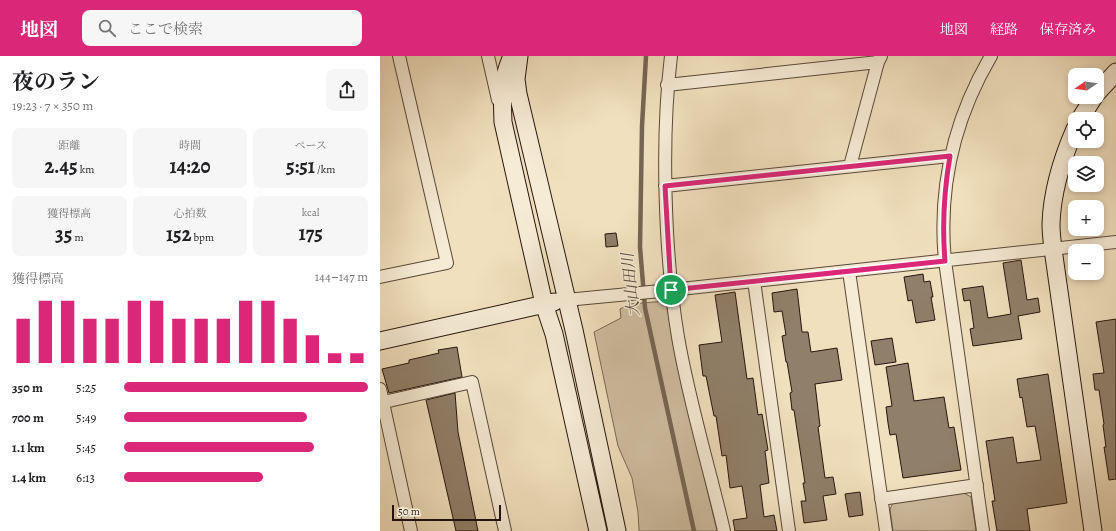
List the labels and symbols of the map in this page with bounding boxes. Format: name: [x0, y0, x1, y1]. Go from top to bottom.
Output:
north arrow: [1068, 68, 1104, 104]
water label: 大山田川: [617, 250, 645, 318]
pin: [654, 273, 688, 307]
scale bar: [392, 503, 501, 522]

